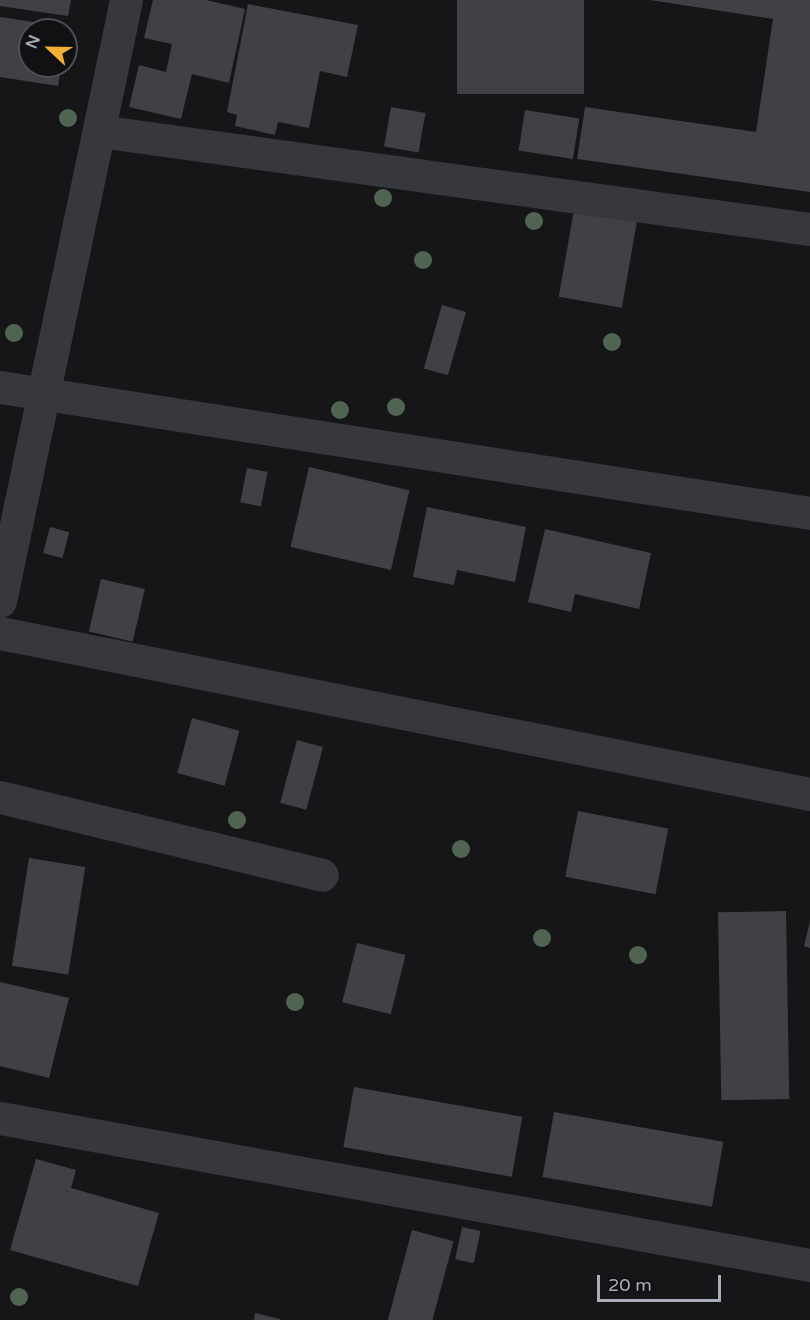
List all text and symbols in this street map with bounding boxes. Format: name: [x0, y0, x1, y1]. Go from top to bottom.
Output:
north arrow: [18, 18, 78, 78]
text: N: [21, 32, 45, 52]
scale bar: [600, 1263, 724, 1301]
text: 20 m: [608, 1274, 652, 1296]

